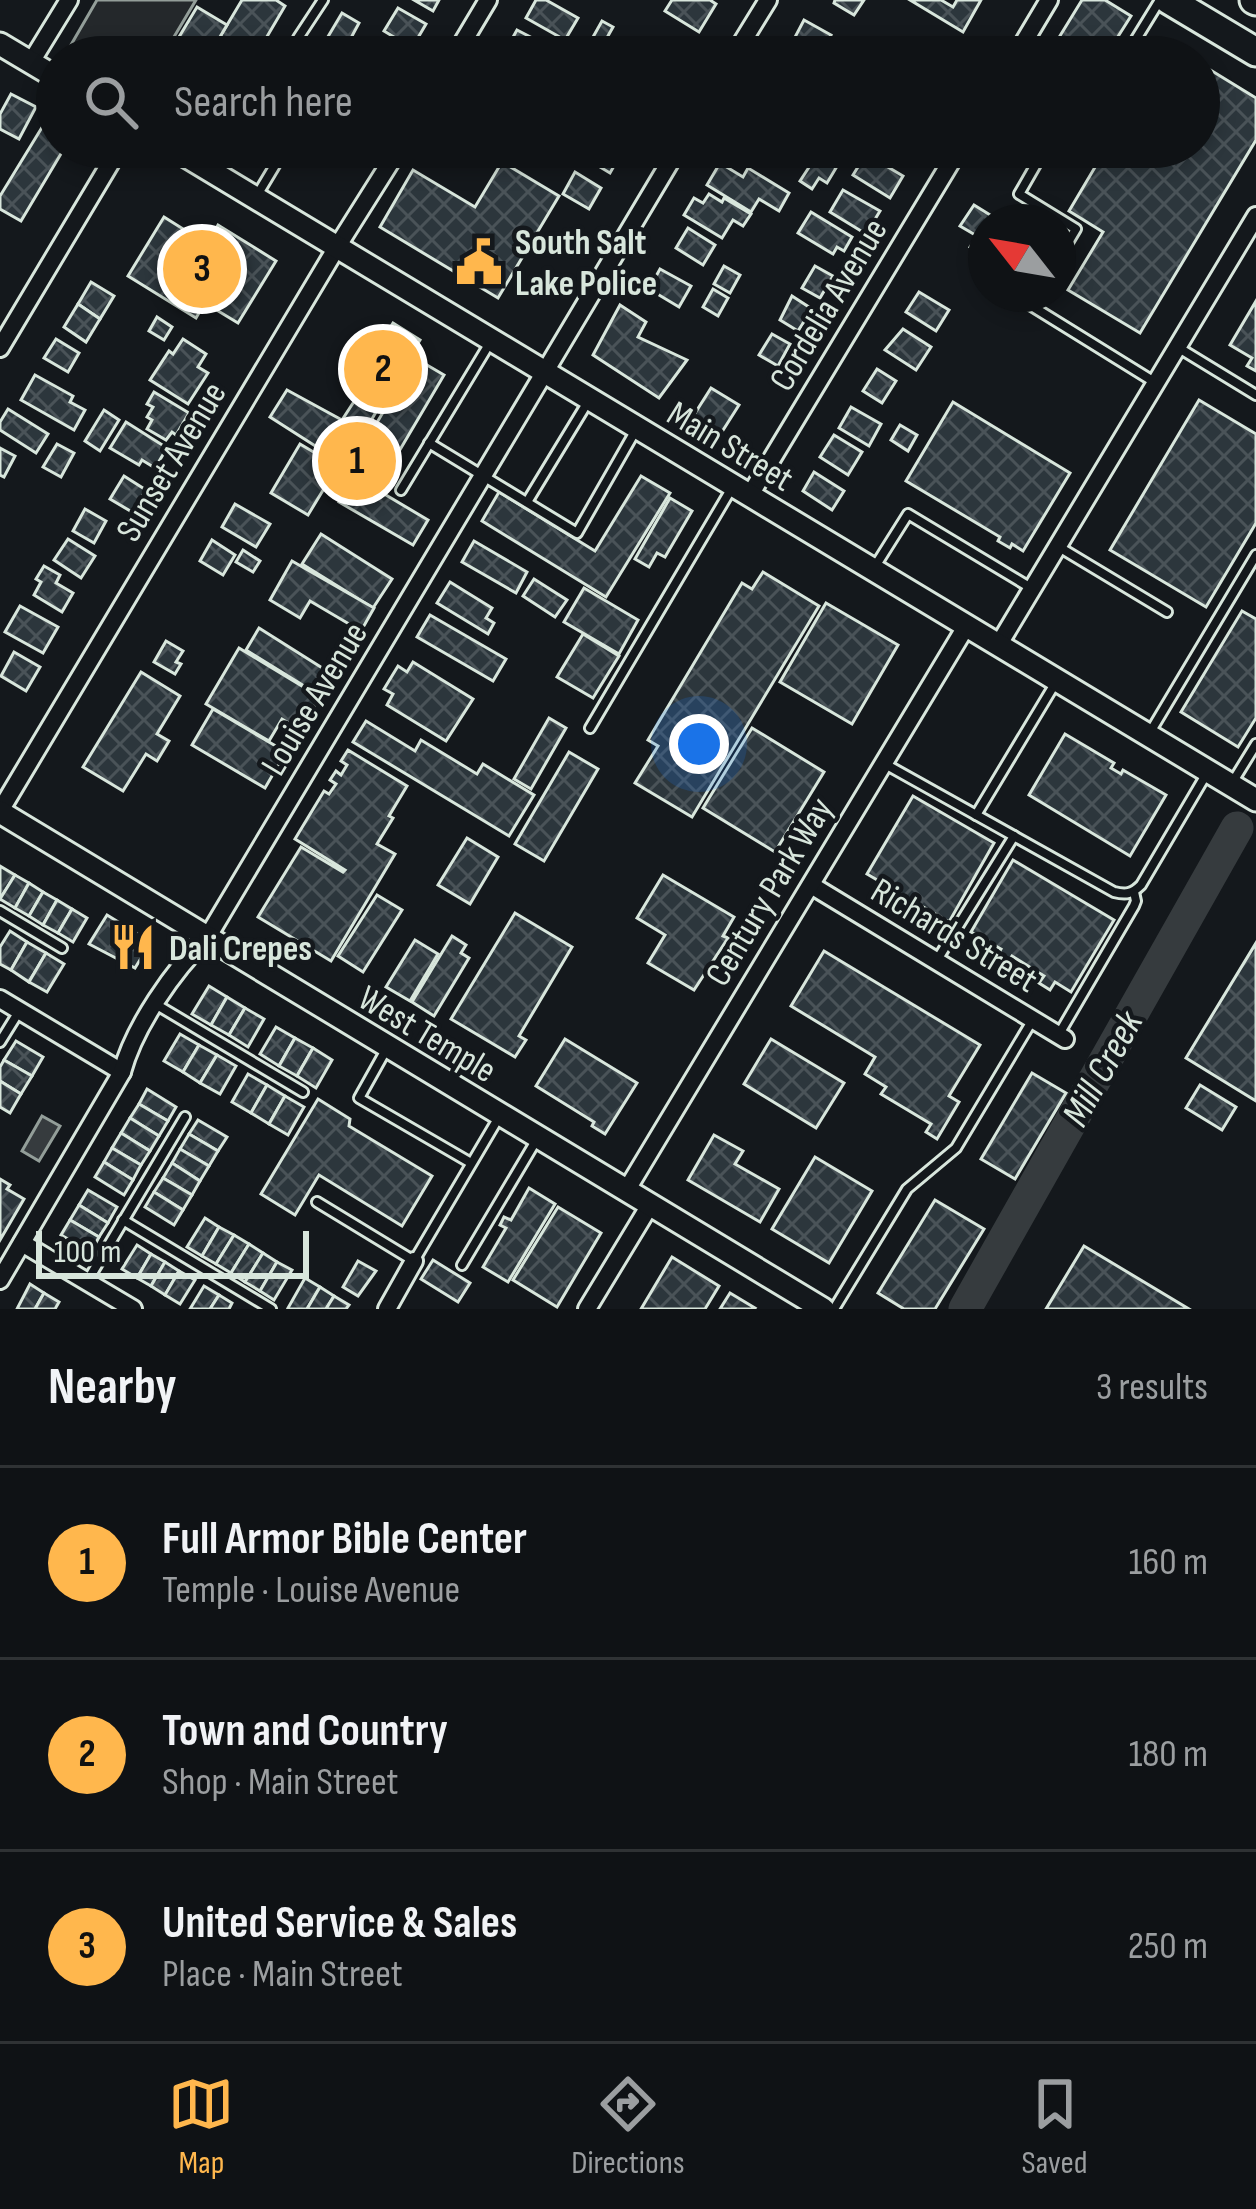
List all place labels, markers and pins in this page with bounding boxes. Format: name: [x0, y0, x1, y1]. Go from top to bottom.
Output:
place label: South Salt Lake Police: [515, 222, 657, 306]
pin: 3: [163, 224, 241, 314]
public building icon: South Salt Lake Police: [454, 237, 504, 287]
pin: 2: [344, 324, 422, 414]
pin: 1: [318, 416, 396, 506]
restaurant icon: Dali Crepes: [108, 922, 158, 972]
place label: Dali Crepes: [169, 928, 312, 971]

